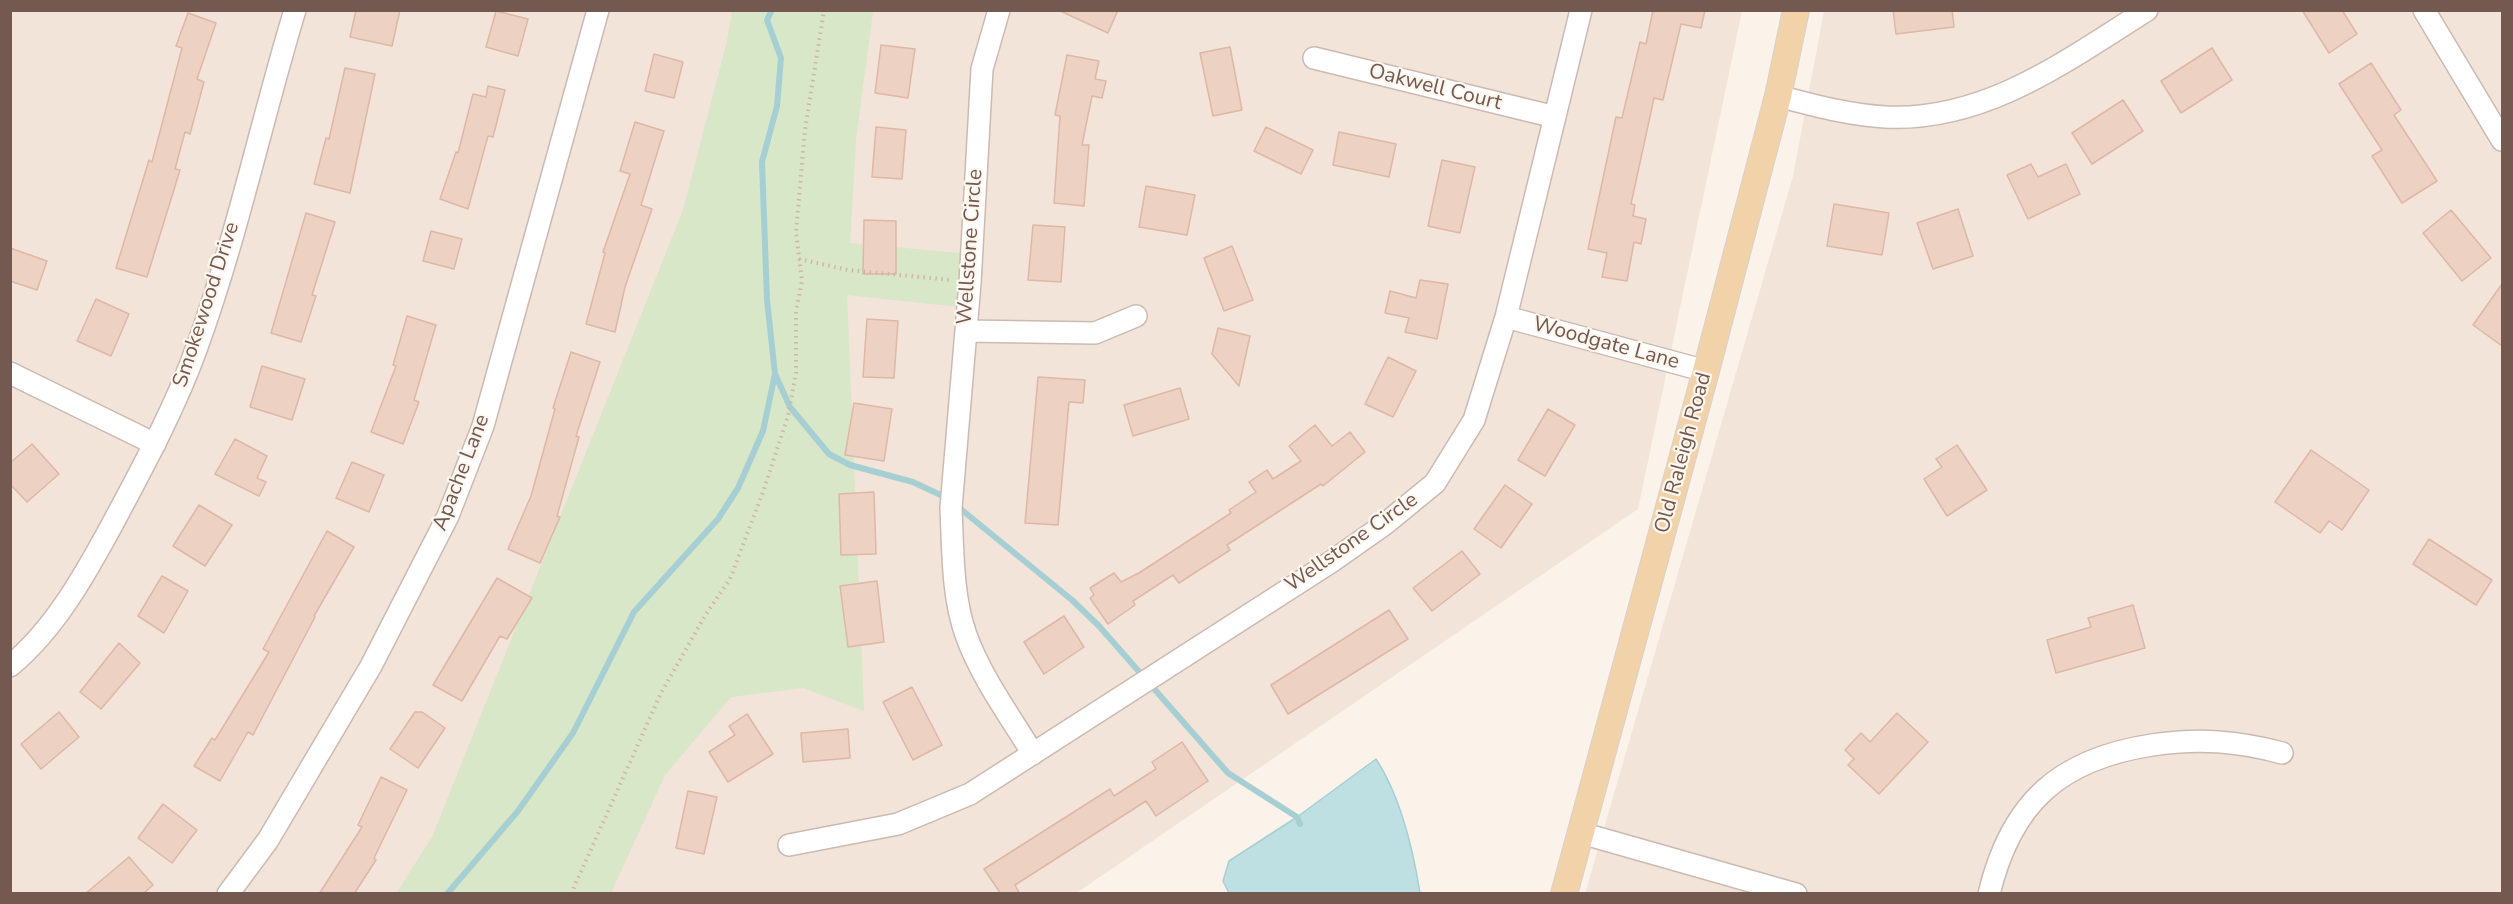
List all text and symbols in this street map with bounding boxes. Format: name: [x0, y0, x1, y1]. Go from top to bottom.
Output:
street label: Oakwell Court: [1366, 59, 1504, 117]
street label: Wellstone Circle: [953, 168, 989, 326]
street label: Smokewood Drive: [168, 219, 246, 391]
street label: Woodgate Lane: [1530, 312, 1682, 376]
street label: Old Raleigh Road: [1650, 370, 1718, 536]
street label: Apache Lane: [428, 411, 496, 535]
street label: Wellstone Circle: [1281, 488, 1423, 598]

